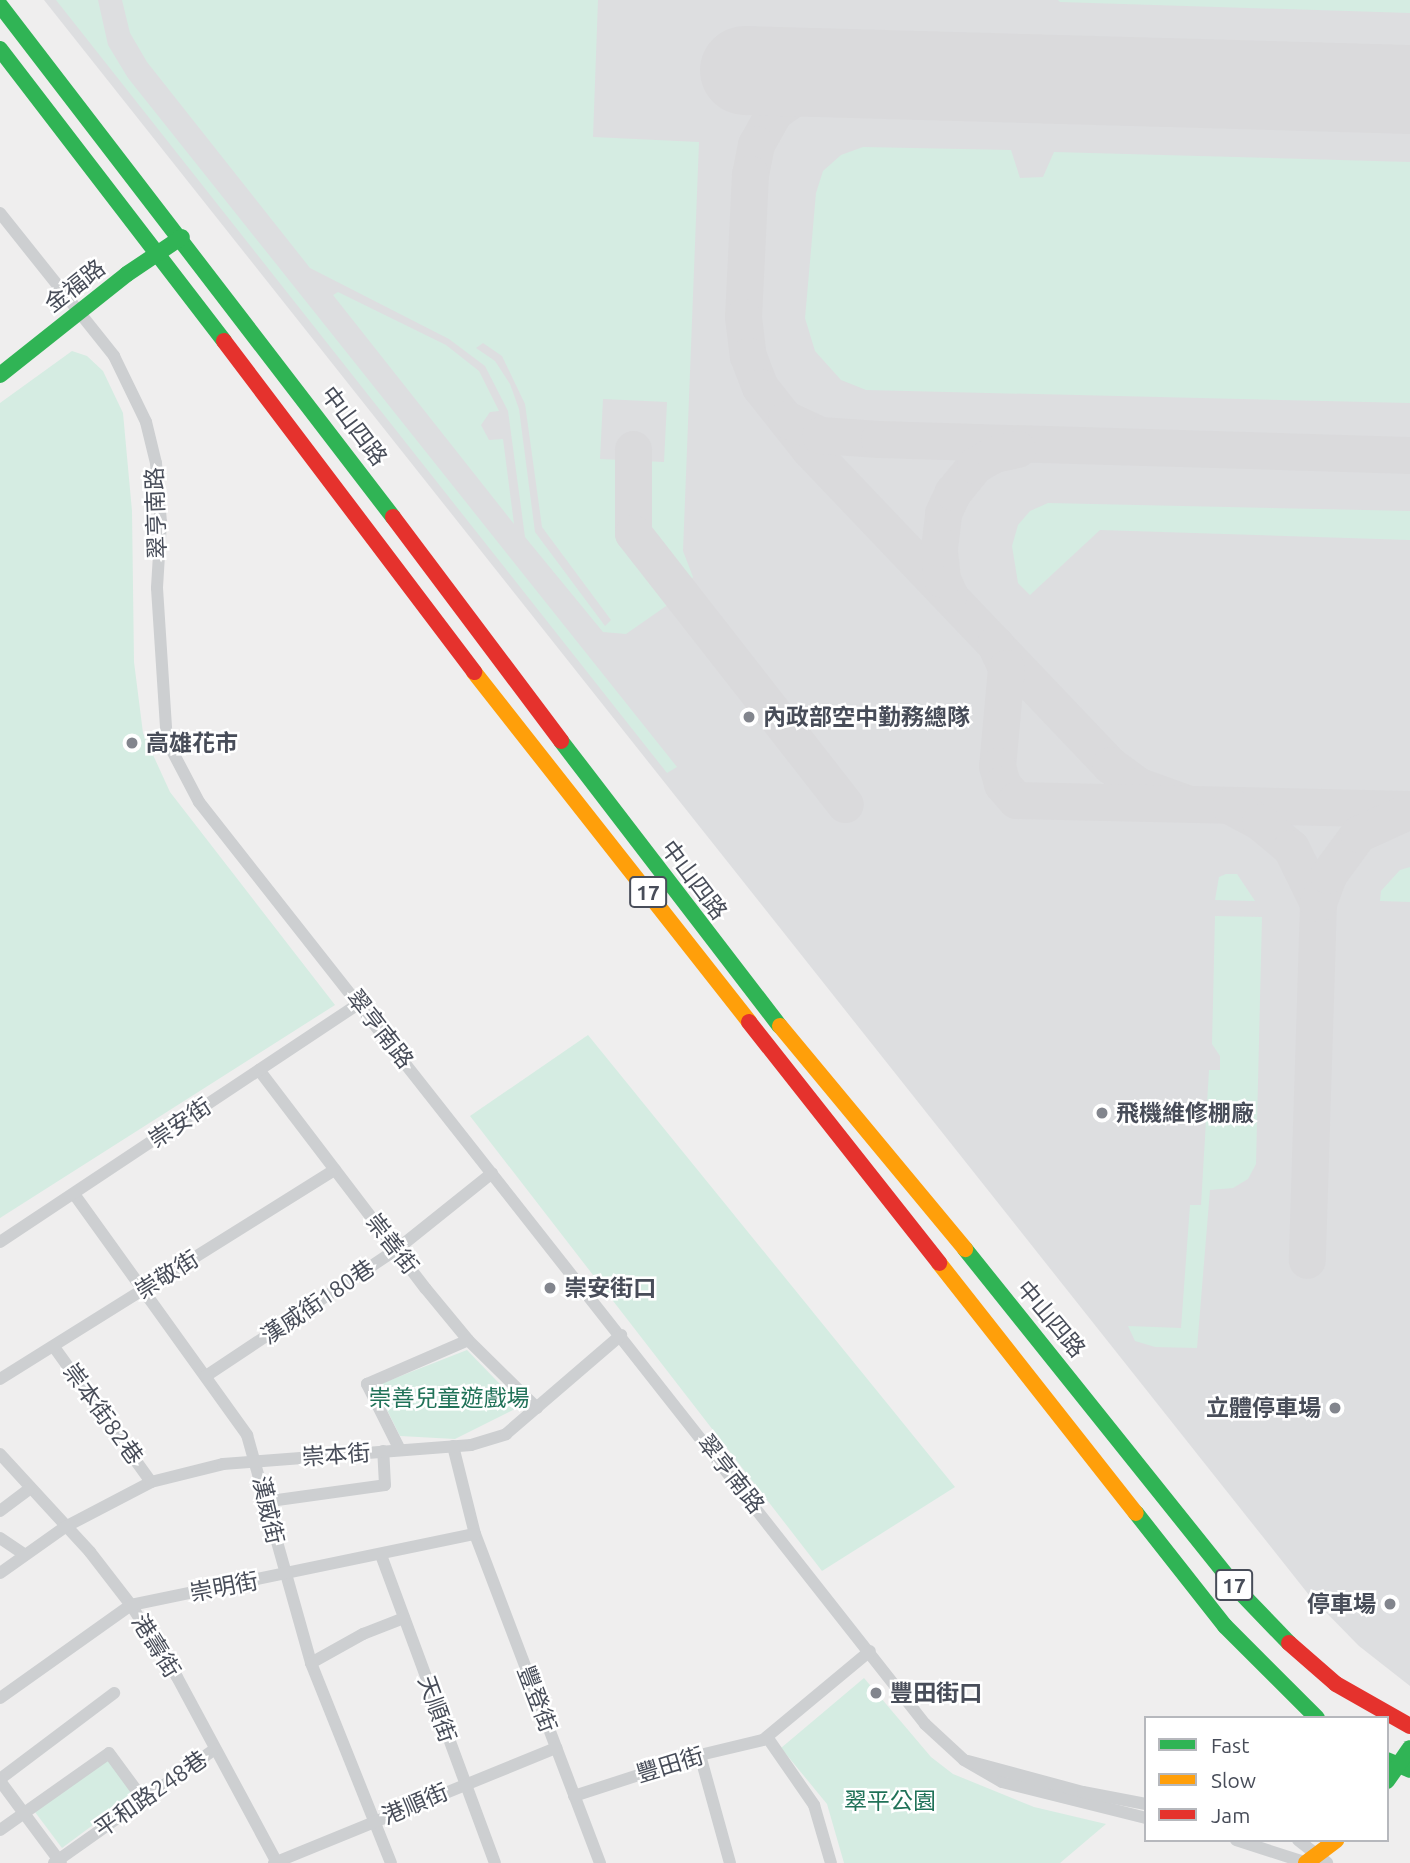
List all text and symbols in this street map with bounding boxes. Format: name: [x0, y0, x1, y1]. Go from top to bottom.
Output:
street label: 金福路: [39, 254, 111, 318]
street label: 中山四路: [315, 381, 393, 471]
street label: 翠亨南路: [141, 467, 171, 559]
place label: 內政部空中勤務總隊: [763, 703, 970, 731]
marker: 內政部空中勤務總隊: [741, 709, 757, 725]
place label: 高雄花市: [146, 729, 238, 757]
marker: 高雄花市: [124, 735, 140, 751]
street label: 中山四路: [655, 835, 733, 925]
road number: 17: [629, 874, 667, 910]
street label: 翠亨南路: [341, 984, 419, 1074]
street label: 崇安街: [144, 1092, 216, 1154]
place label: 飛機維修棚廠: [1116, 1099, 1254, 1127]
marker: 飛機維修棚廠: [1094, 1105, 1110, 1121]
street label: 崇善街: [360, 1208, 424, 1280]
street label: 崇敬街: [130, 1245, 204, 1305]
street label: 漢威街180巷: [256, 1254, 380, 1350]
place label: 崇安街口: [564, 1274, 656, 1302]
street label: 中山四路: [1011, 1275, 1091, 1363]
marker: 崇安街口: [542, 1280, 558, 1296]
street label: 崇本街82巷: [57, 1358, 149, 1470]
park label: 崇善兒童遊戲場: [369, 1384, 529, 1412]
place label: 立體停車場: [1206, 1394, 1321, 1422]
marker: 立體停車場: [1327, 1400, 1343, 1416]
street label: 翠亨南路: [692, 1429, 770, 1519]
street label: 崇本街: [301, 1439, 371, 1471]
street label: 漢威街: [247, 1473, 289, 1547]
street label: 崇明街: [188, 1567, 260, 1607]
road number: 17: [1215, 1568, 1253, 1602]
place label: 停車場: [1307, 1590, 1376, 1618]
marker: 停車場: [1382, 1596, 1398, 1612]
street label: 港壽街: [126, 1609, 186, 1683]
street label: 豐登街: [512, 1662, 562, 1736]
street label: 天順街: [412, 1672, 462, 1746]
place label: 豐田街口: [890, 1679, 982, 1707]
marker: 豐田街口: [868, 1685, 884, 1701]
legend: [1144, 1716, 1389, 1842]
text: Fast: [1211, 1733, 1249, 1757]
street label: 豐田街: [633, 1742, 707, 1788]
street label: 平和路248巷: [89, 1745, 213, 1843]
text: Slow: [1211, 1768, 1256, 1792]
street label: 港順街: [378, 1778, 452, 1830]
park label: 翠平公園: [844, 1787, 936, 1815]
text: Jam: [1211, 1803, 1250, 1827]

